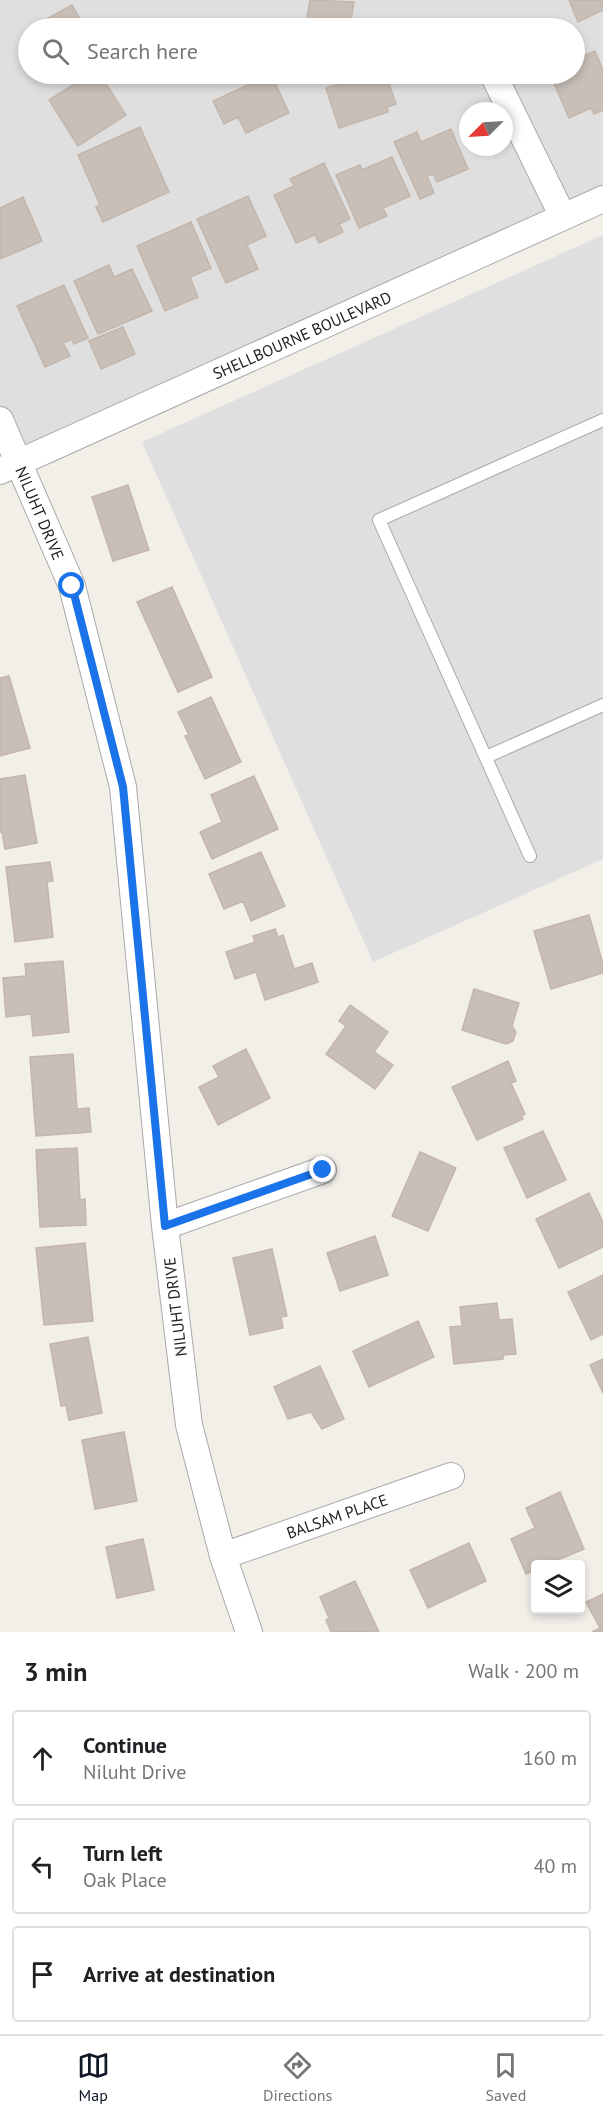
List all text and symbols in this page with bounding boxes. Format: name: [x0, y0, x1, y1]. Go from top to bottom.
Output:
search box: [18, 18, 585, 84]
icon: search: [39, 35, 72, 68]
text: Search here: [87, 37, 198, 65]
north arrow: [459, 102, 513, 156]
street label: SHELLBOURNE BOULEVARD: [210, 287, 394, 383]
street label: NILUHT DRIVE: [11, 463, 69, 563]
route start: [58, 572, 84, 598]
route end: [309, 1156, 335, 1182]
street label: NILUHT DRIVE: [159, 1256, 191, 1358]
street label: BALSAM PLACE: [284, 1489, 390, 1543]
map controls: [531, 1560, 585, 1614]
button: layers: [531, 1560, 585, 1614]
text: 3 min: [24, 1655, 87, 1688]
text: Walk · 200 m: [468, 1658, 579, 1684]
text: Continue: [83, 1731, 167, 1759]
icon: ahead: [26, 1742, 59, 1775]
text: 160 m: [523, 1745, 577, 1771]
text: Niluht Drive: [83, 1759, 186, 1785]
text: Turn left: [83, 1839, 163, 1867]
icon: left: [26, 1850, 59, 1883]
text: 40 m: [534, 1853, 577, 1879]
text: Oak Place: [83, 1867, 167, 1893]
icon: arrive: [26, 1958, 59, 1991]
text: Arrive at destination: [83, 1960, 275, 1988]
tab: Map: [77, 2049, 110, 2105]
tab: Directions: [263, 2049, 332, 2105]
tab: Saved: [486, 2049, 526, 2105]

